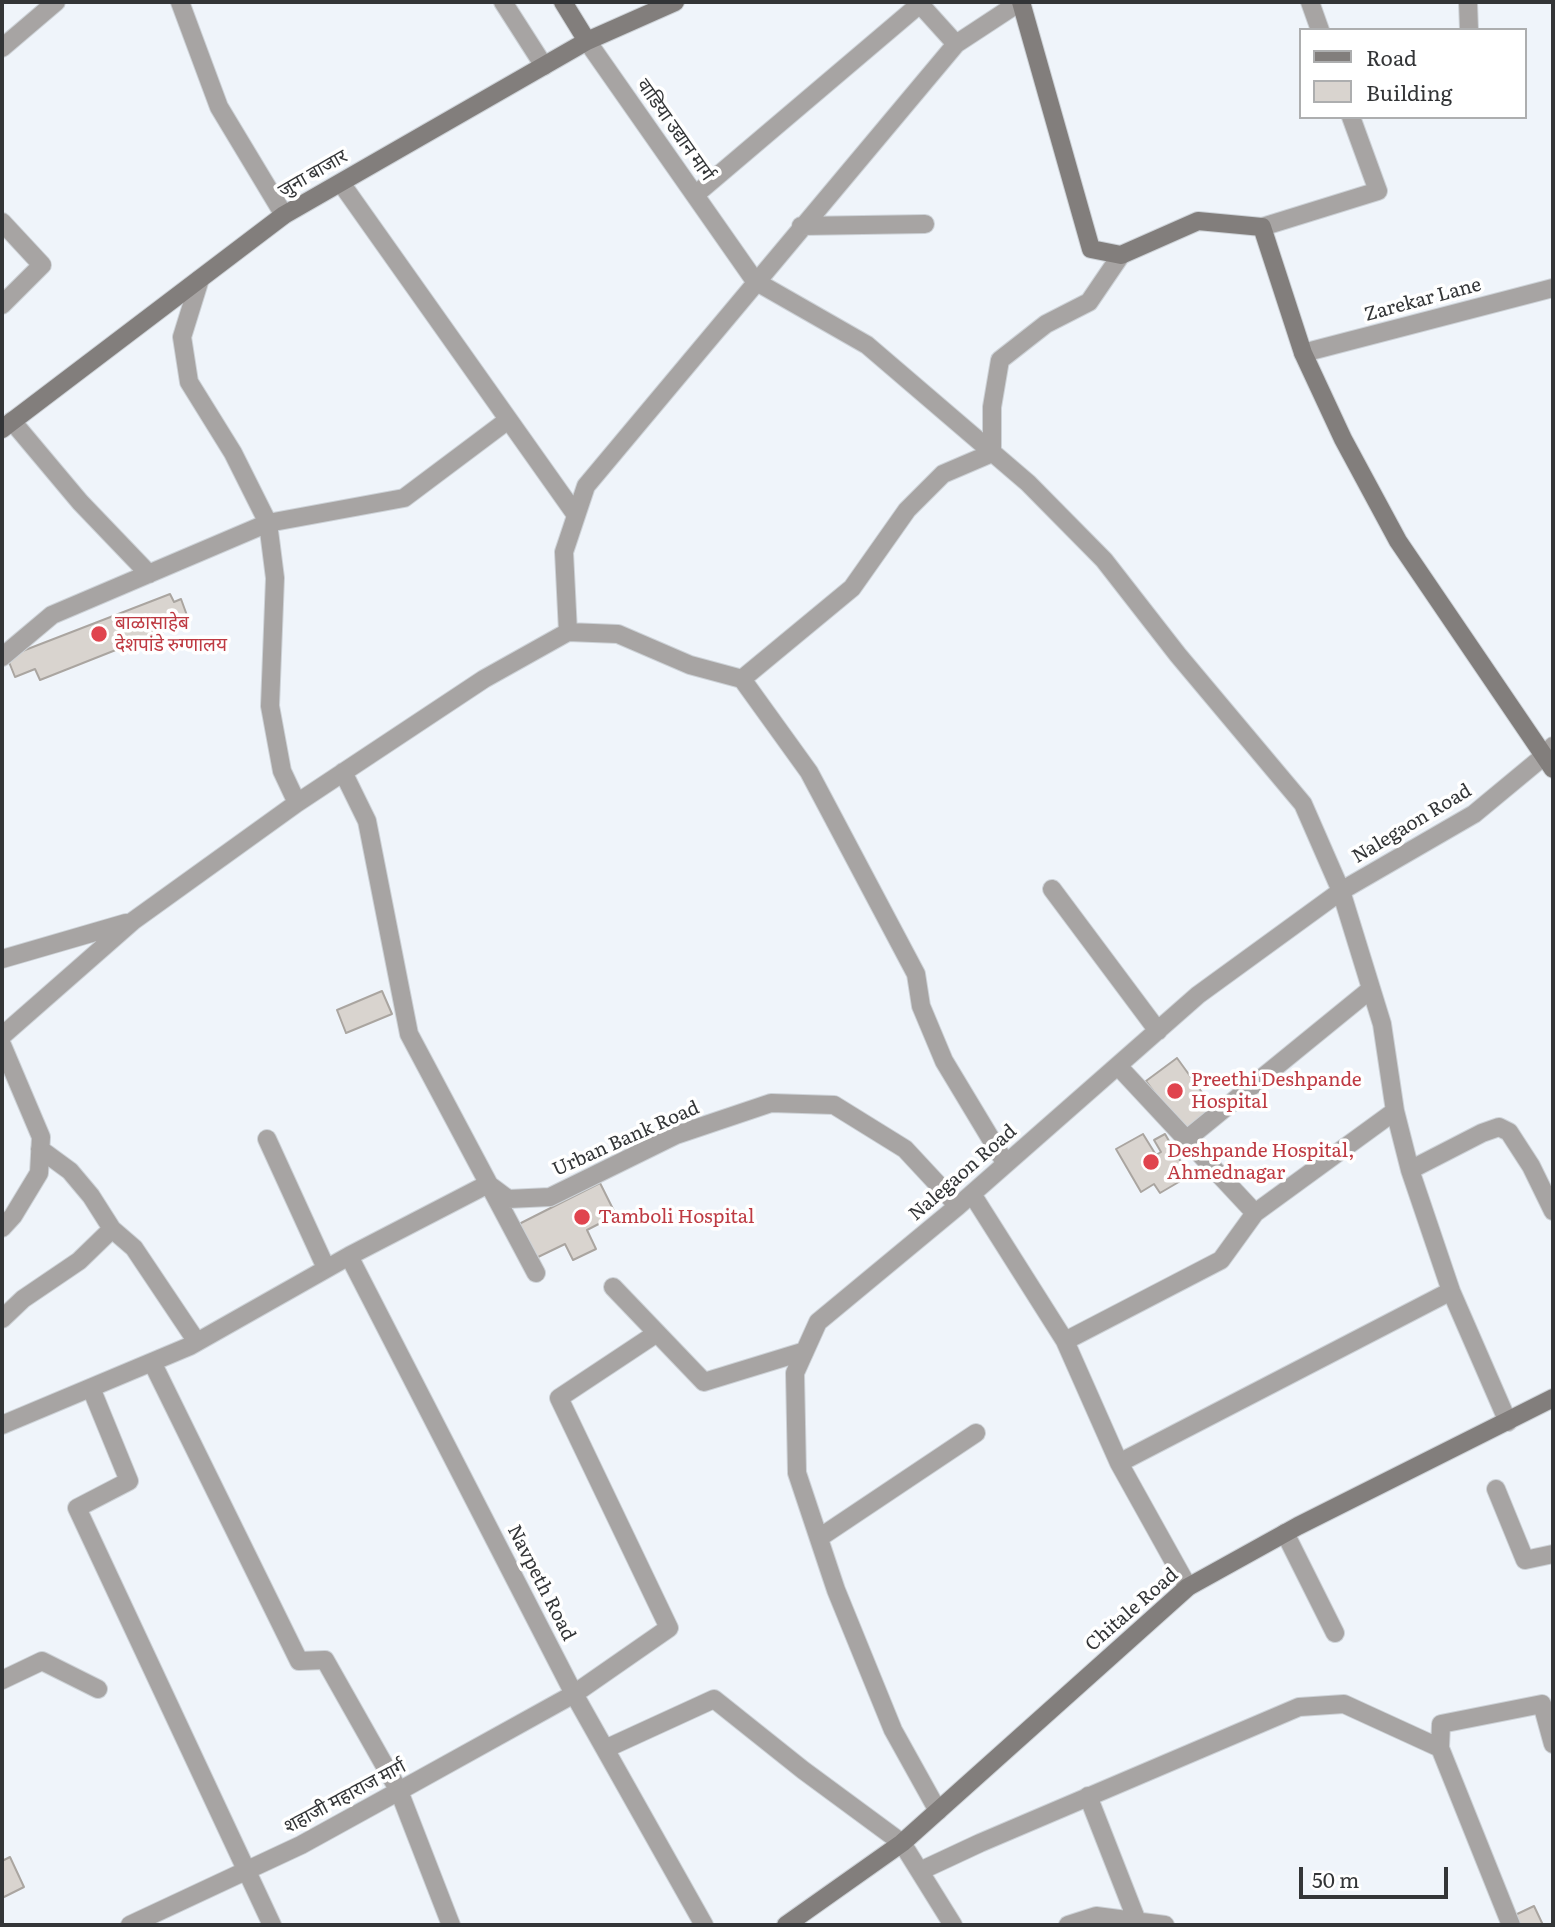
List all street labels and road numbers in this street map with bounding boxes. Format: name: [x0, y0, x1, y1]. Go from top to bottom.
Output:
street label: वाडिया उद्यान मार्ग: [632, 75, 718, 185]
street label: जुना बाजार: [274, 145, 352, 203]
street label: Zarekar Lane: [1362, 273, 1484, 327]
street label: Nalegaon Road: [1348, 779, 1476, 869]
street label: Urban Bank Road: [549, 1096, 703, 1182]
street label: Nalegaon Road: [905, 1120, 1021, 1226]
street label: Navpeth Road: [502, 1521, 580, 1645]
street label: Chitale Road: [1081, 1564, 1183, 1656]
street label: शहाजी महाराज मार्ग: [280, 1755, 410, 1839]

